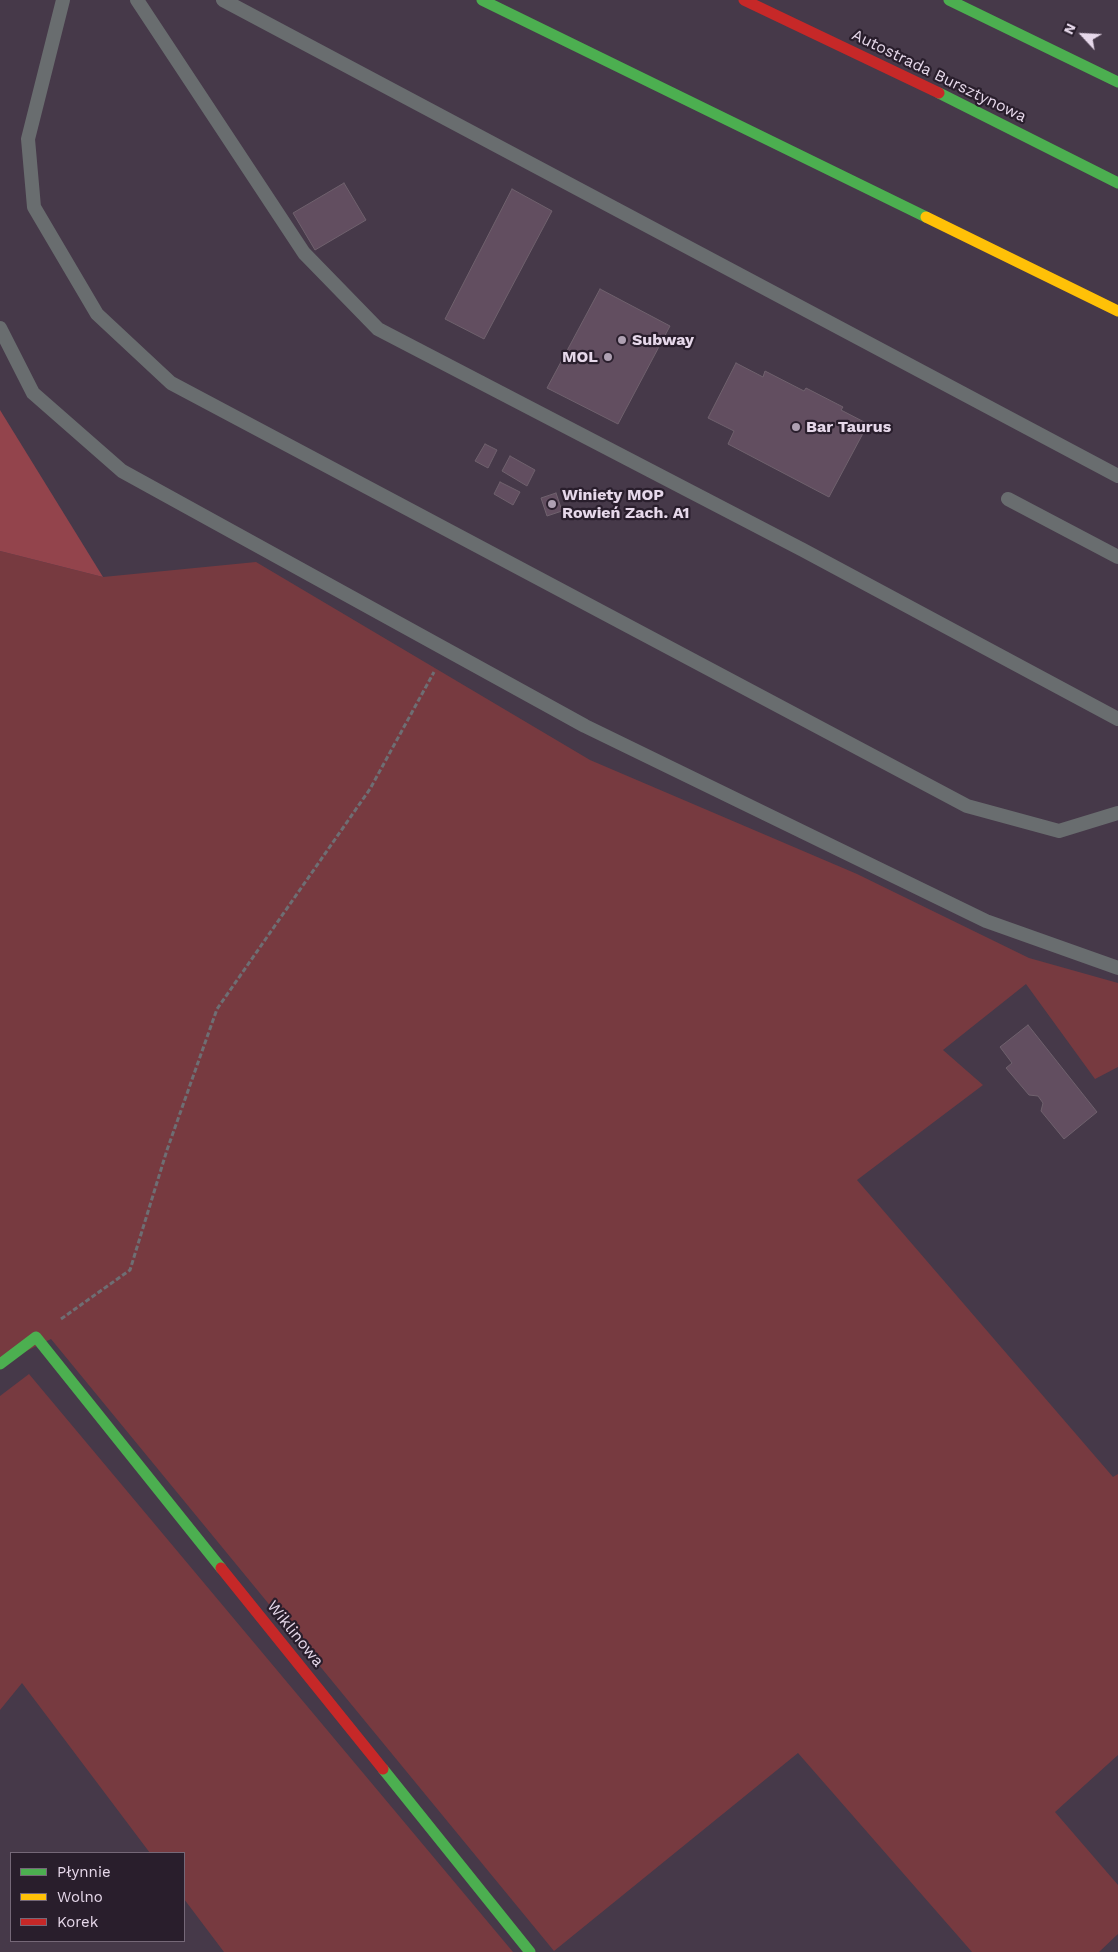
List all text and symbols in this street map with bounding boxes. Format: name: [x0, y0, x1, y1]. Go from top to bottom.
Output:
north arrow: [1058, 10, 1108, 60]
text: N: [1060, 21, 1079, 37]
street label: Autostrada Bursztynowa: [849, 25, 1029, 127]
place label: Subway: [632, 330, 694, 350]
marker: Subway: [616, 334, 628, 346]
place label: MOL: [562, 347, 598, 367]
marker: MOL: [602, 351, 614, 363]
place label: Bar Taurus: [806, 417, 891, 437]
marker: Bar Taurus: [790, 421, 802, 433]
place label: Winiety MOP Rowień Zach. A1: [562, 485, 689, 523]
marker: Winiety MOP Rowień Zach. A1: [546, 498, 558, 510]
street label: Wiklinowa: [263, 1597, 327, 1671]
legend: [10, 1852, 185, 1942]
text: Płynnie: [57, 1863, 111, 1881]
text: Wolno: [57, 1888, 103, 1906]
text: Korek: [57, 1913, 98, 1931]

